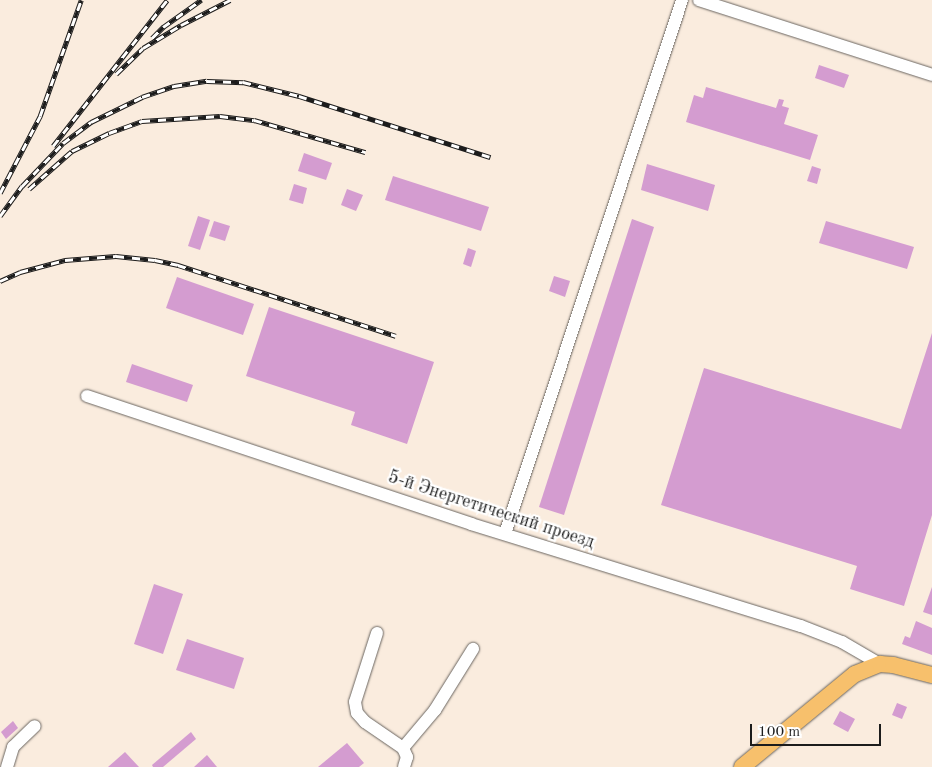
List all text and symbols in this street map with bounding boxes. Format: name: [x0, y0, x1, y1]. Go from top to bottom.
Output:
street label: 5-й Энергетический проезд: [385, 466, 597, 554]
scale bar: [752, 714, 883, 746]
text: 100 m: [758, 725, 800, 740]

